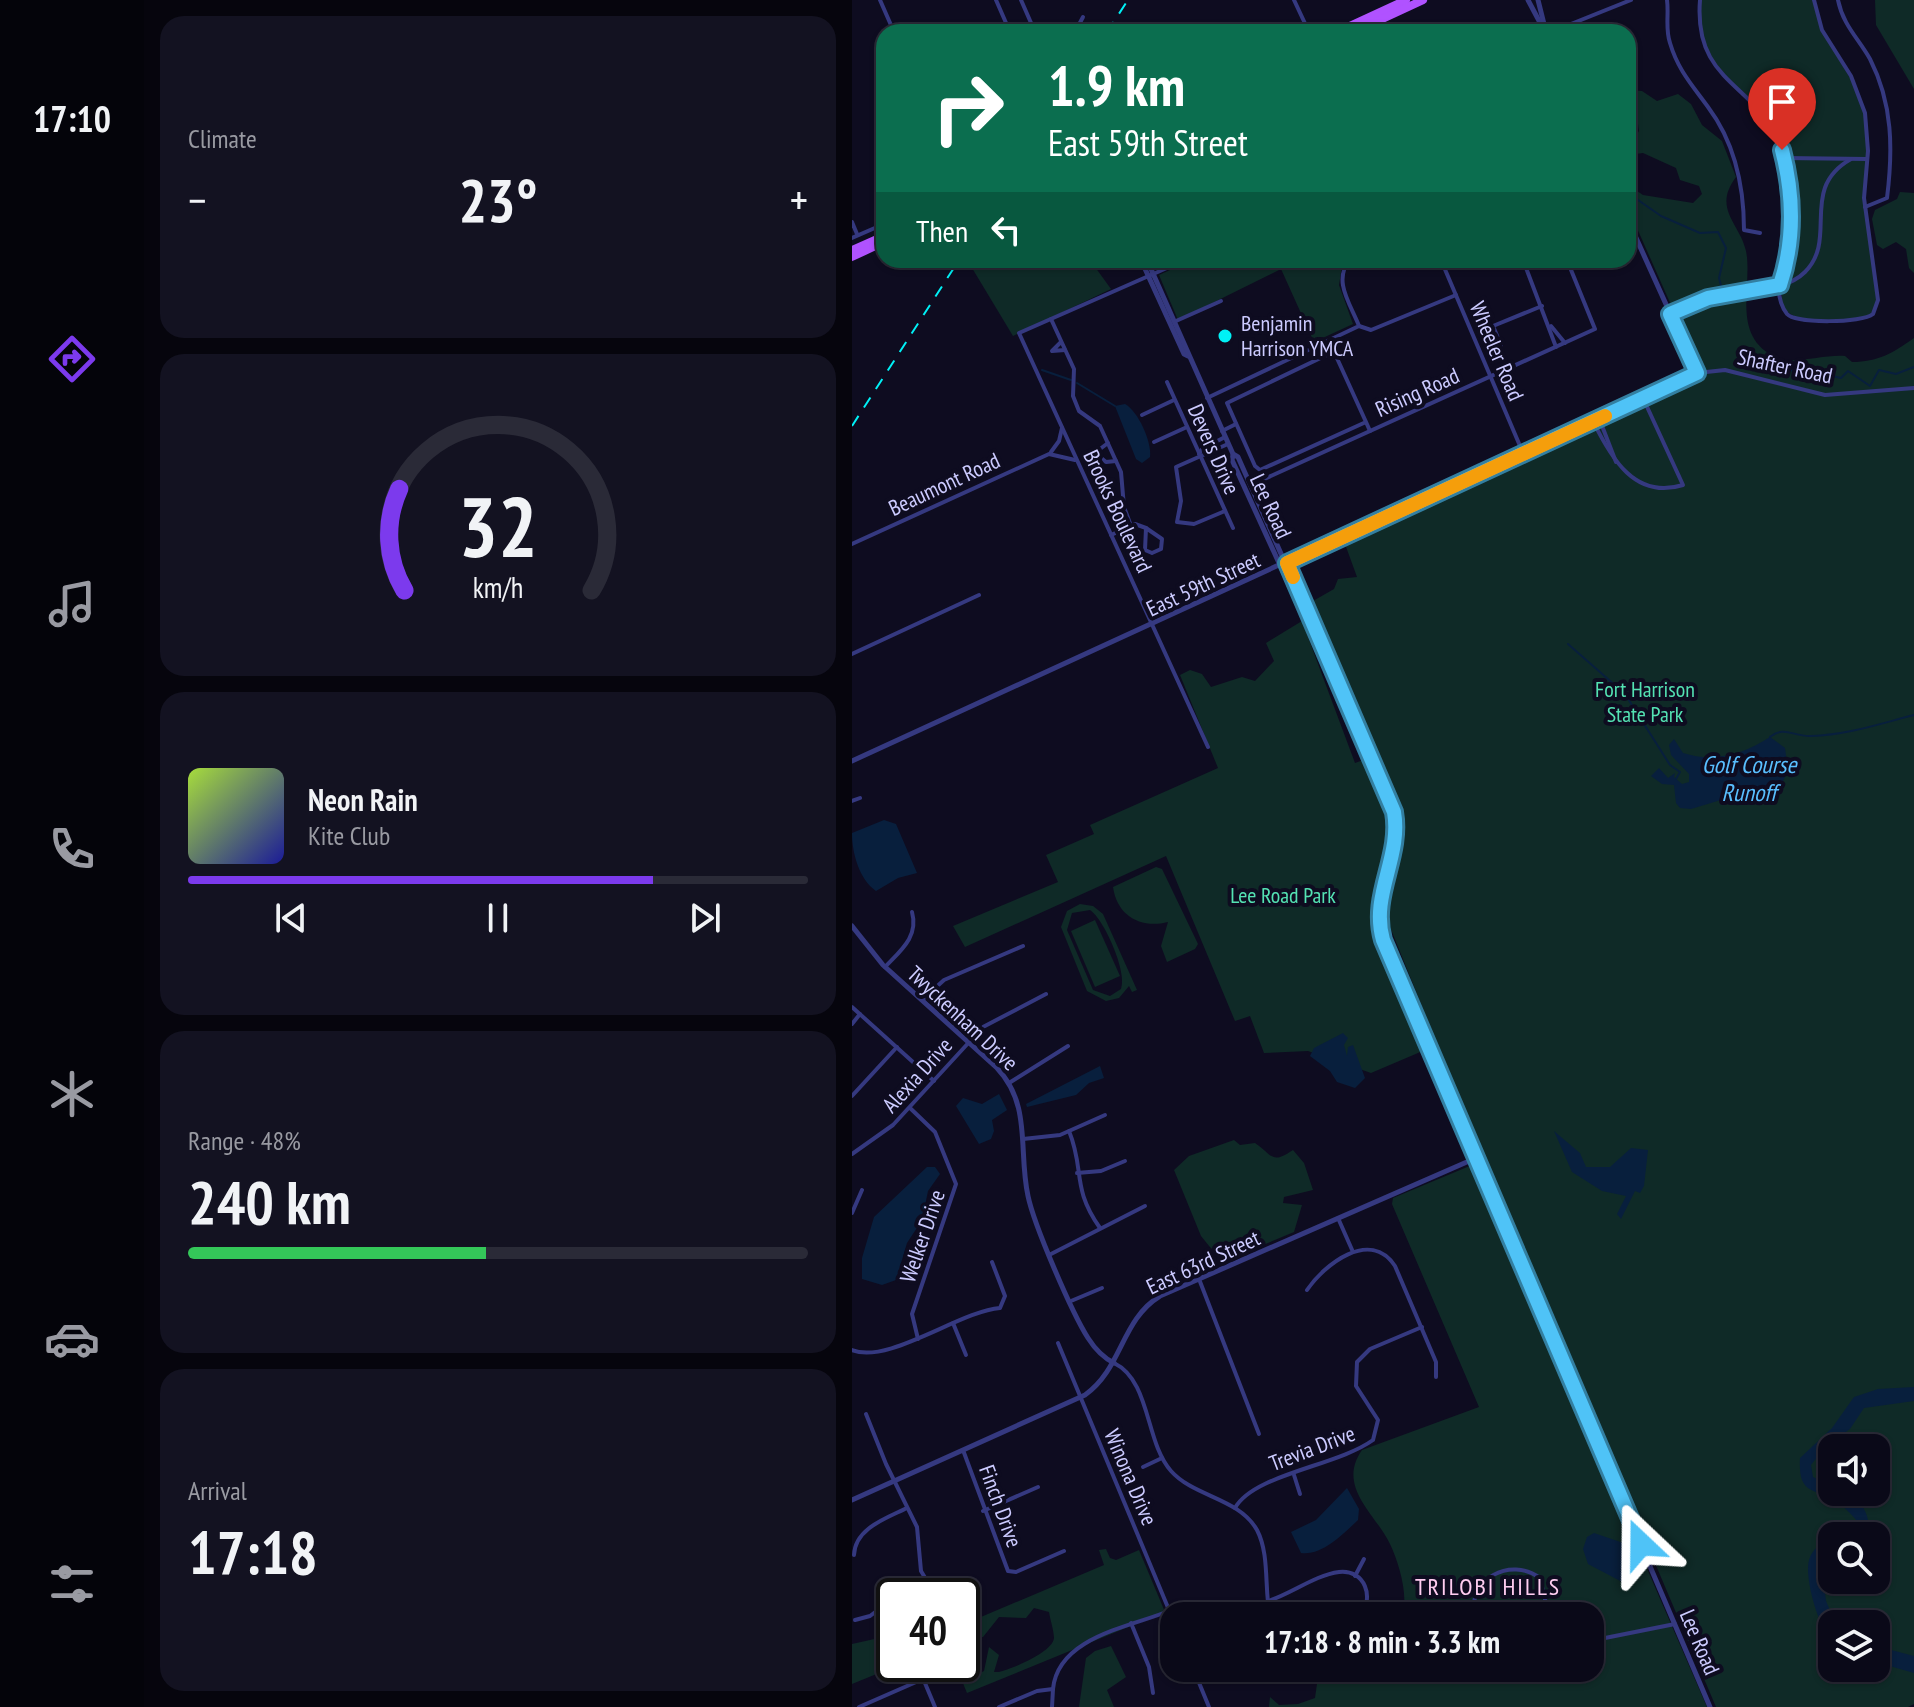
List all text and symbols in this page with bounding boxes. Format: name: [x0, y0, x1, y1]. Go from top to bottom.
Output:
text: 1.9 km: [1048, 49, 1185, 121]
icon: right: [916, 56, 1020, 160]
pin: [1748, 68, 1816, 150]
icon: arrive: [1760, 80, 1804, 124]
text: 17:10: [33, 95, 111, 142]
text: East 59th Street: [1048, 119, 1248, 166]
text: Climate: [188, 122, 257, 155]
text: 23°: [458, 161, 538, 239]
text: −: [188, 171, 206, 228]
text: +: [790, 171, 808, 228]
icon: left: [984, 208, 1028, 252]
text: Then: [916, 211, 968, 250]
street label: Wheeler Road: [1464, 297, 1530, 405]
place label: Benjamin Harrison YMCA: [1241, 309, 1354, 362]
marker: Benjamin Harrison YMCA: [1216, 327, 1234, 345]
icon: directions: [44, 331, 100, 387]
street label: Shafter Road: [1735, 342, 1835, 390]
street label: Rising Road: [1371, 361, 1463, 423]
street label: Devers Drive: [1182, 399, 1246, 499]
street label: Brooks Boulevard: [1077, 445, 1159, 577]
street label: Beaumont Road: [884, 446, 1004, 522]
street label: Lee Road: [1244, 469, 1298, 543]
text: 32: [458, 472, 538, 580]
street label: East 59th Street: [1142, 546, 1264, 622]
text: km/h: [473, 569, 523, 606]
icon: music: [44, 576, 100, 632]
park label: Fort Harrison State Park: [1595, 675, 1695, 728]
water label: Golf Course Runoff: [1702, 749, 1798, 808]
text: Neon Rain: [308, 780, 418, 819]
text: Kite Club: [308, 819, 390, 852]
icon: phone: [44, 821, 100, 877]
park label: Lee Road Park: [1230, 881, 1336, 909]
icon: previous: [269, 896, 313, 940]
icon: pause: [476, 896, 520, 940]
icon: next: [683, 896, 727, 940]
street label: Twyckenham Drive: [902, 960, 1024, 1076]
street label: Alexia Drive: [876, 1032, 958, 1118]
icon: climate: [44, 1066, 100, 1122]
text: Range · 48%: [188, 1124, 301, 1157]
text: 240 km: [188, 1163, 351, 1241]
street label: Welker Drive: [893, 1186, 951, 1286]
street label: East 63rd Street: [1142, 1224, 1264, 1300]
icon: car: [44, 1311, 100, 1367]
street label: Trevia Drive: [1265, 1419, 1359, 1477]
street label: Winona Drive: [1098, 1425, 1164, 1529]
map controls: [1818, 1434, 1890, 1682]
button: sound: [1818, 1434, 1890, 1506]
street label: Finch Drive: [973, 1461, 1029, 1551]
text: Arrival: [188, 1474, 247, 1507]
position arrow: [1599, 1502, 1683, 1586]
text: 17:18: [188, 1513, 318, 1591]
button: search: [1818, 1522, 1890, 1594]
icon: filters: [44, 1556, 100, 1612]
district label: TRILOBI HILLS: [1415, 1571, 1561, 1602]
speed limit sign: 40: [876, 1578, 980, 1682]
street label: Lee Road: [1674, 1605, 1726, 1679]
button: layers: [1818, 1610, 1890, 1682]
text: 17:18 · 8 min · 3.3 km: [1264, 1622, 1500, 1661]

